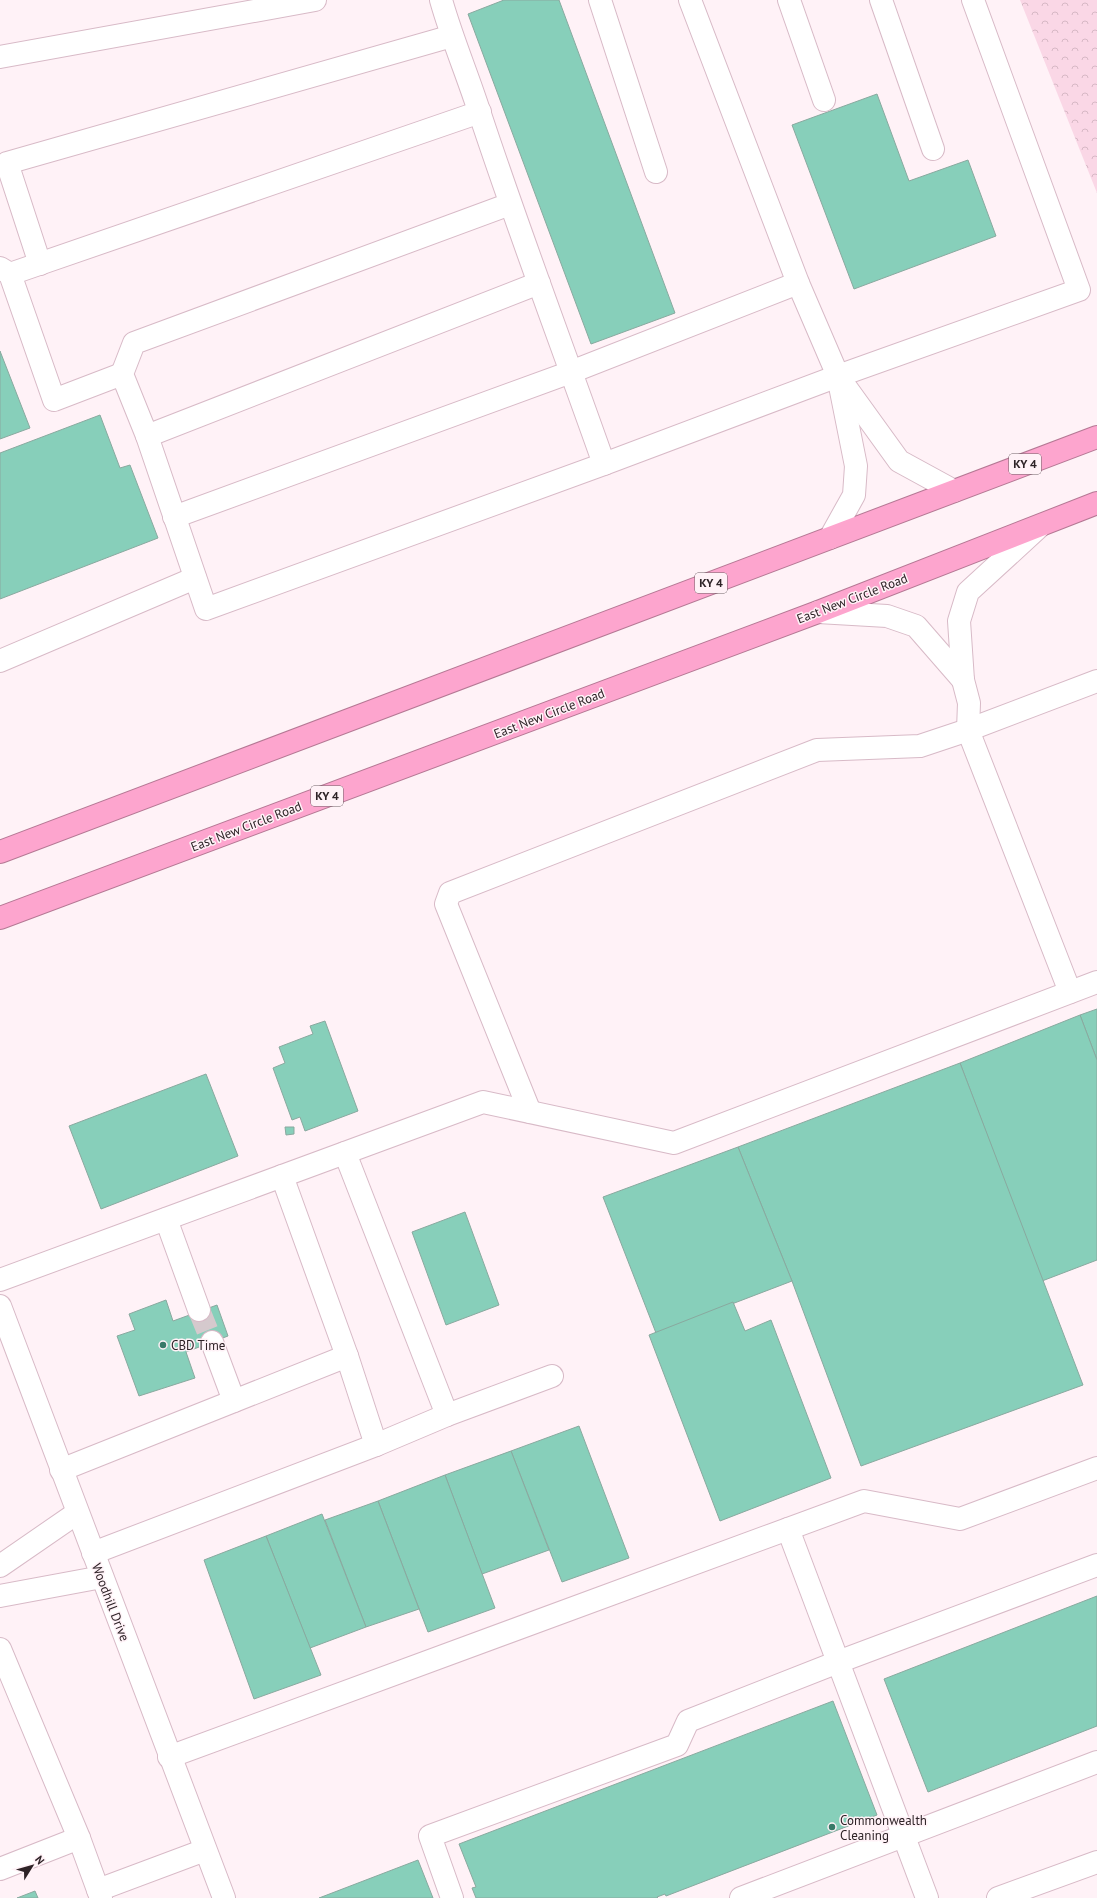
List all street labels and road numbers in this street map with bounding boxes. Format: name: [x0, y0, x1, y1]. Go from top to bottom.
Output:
road number: KY 4: [1009, 454, 1041, 474]
street label: East New Circle Road: [794, 570, 910, 627]
road number: KY 4: [695, 573, 727, 593]
street label: East New Circle Road: [491, 685, 607, 742]
road number: KY 4: [311, 786, 343, 806]
street label: East New Circle Road: [188, 798, 304, 855]
street label: Woodhill Drive: [88, 1561, 133, 1643]

